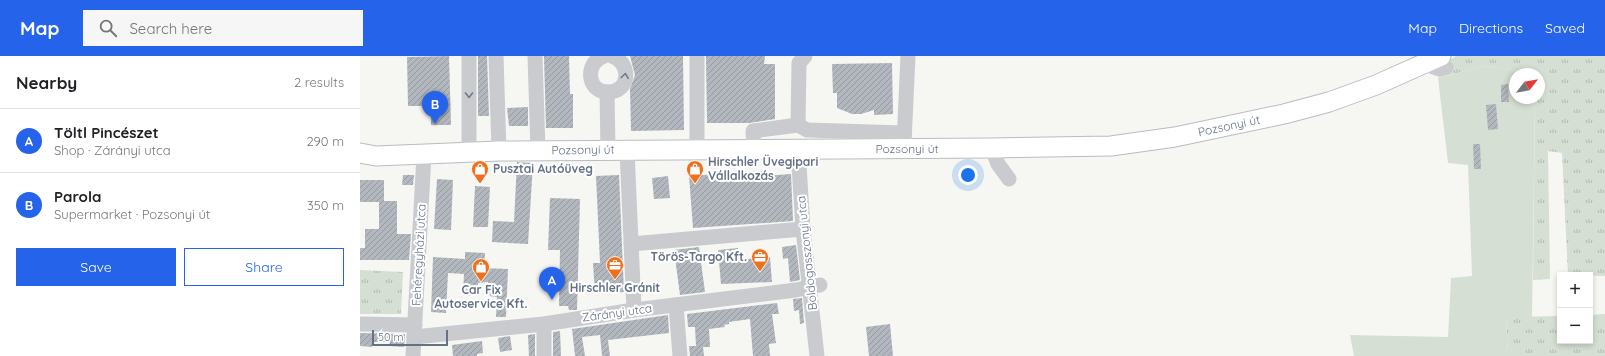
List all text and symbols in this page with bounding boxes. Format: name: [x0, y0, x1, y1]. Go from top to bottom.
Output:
search box: [83, 10, 363, 46]
text: Map: [20, 16, 59, 40]
icon: search: [97, 17, 119, 39]
text: Search here: [129, 19, 212, 38]
text: Map: [1408, 19, 1437, 37]
text: Directions: [1459, 19, 1523, 37]
text: Saved: [1545, 19, 1585, 37]
north arrow: [1509, 68, 1545, 104]
text: Nearby: [16, 72, 77, 93]
one-way arrow: [620, 73, 629, 79]
text: 2 results: [294, 74, 344, 90]
pin: B: [422, 91, 448, 124]
one-way arrow: [465, 92, 473, 98]
street label: Pozsonyi út: [1196, 112, 1261, 139]
text: Töltl Pincészet: [54, 123, 159, 142]
text: A: [25, 133, 33, 149]
text: 290 m: [306, 133, 344, 149]
street label: Pozsonyi út: [551, 141, 615, 158]
street label: Pozsonyi út: [875, 141, 939, 156]
text: Shop · Zárányi utca: [54, 142, 171, 158]
place label: Hirschler Üvegipari Vállalkozás: [708, 154, 818, 183]
shop icon: Pusztai Autóüveg: [470, 159, 490, 184]
shop icon: Hirschler Üvegipari Vállalkozás: [685, 159, 705, 184]
place label: Pusztai Autóüveg: [493, 161, 593, 176]
your location: [958, 165, 978, 185]
text: Parola: [54, 187, 101, 206]
street label: Boldogasszonyi utca: [793, 195, 820, 311]
text: B: [25, 197, 33, 213]
text: 350 m: [307, 197, 344, 213]
street label: Fehéregyházi utca: [408, 203, 429, 306]
text: Supermarket · Pozsonyi út: [54, 206, 210, 222]
office icon: Törös-Targo Kft.: [750, 247, 770, 272]
button: Save: [16, 248, 176, 286]
button: Share: [184, 248, 344, 286]
place label: Törös-Targo Kft.: [651, 249, 747, 264]
office icon: Hirschler Gránit: [605, 255, 625, 280]
shop icon: Car Fix Autoservice Kft.: [471, 257, 491, 282]
pin: A: [539, 267, 565, 300]
map controls: [1557, 272, 1593, 344]
button: +: [1557, 272, 1593, 308]
place label: Hirschler Gránit: [570, 280, 660, 295]
place label: Car Fix Autoservice Kft.: [435, 282, 527, 311]
street label: Zárányi utca: [581, 300, 653, 325]
button: −: [1557, 308, 1593, 344]
scale bar: [372, 328, 448, 347]
text: 50 m: [378, 330, 404, 344]

